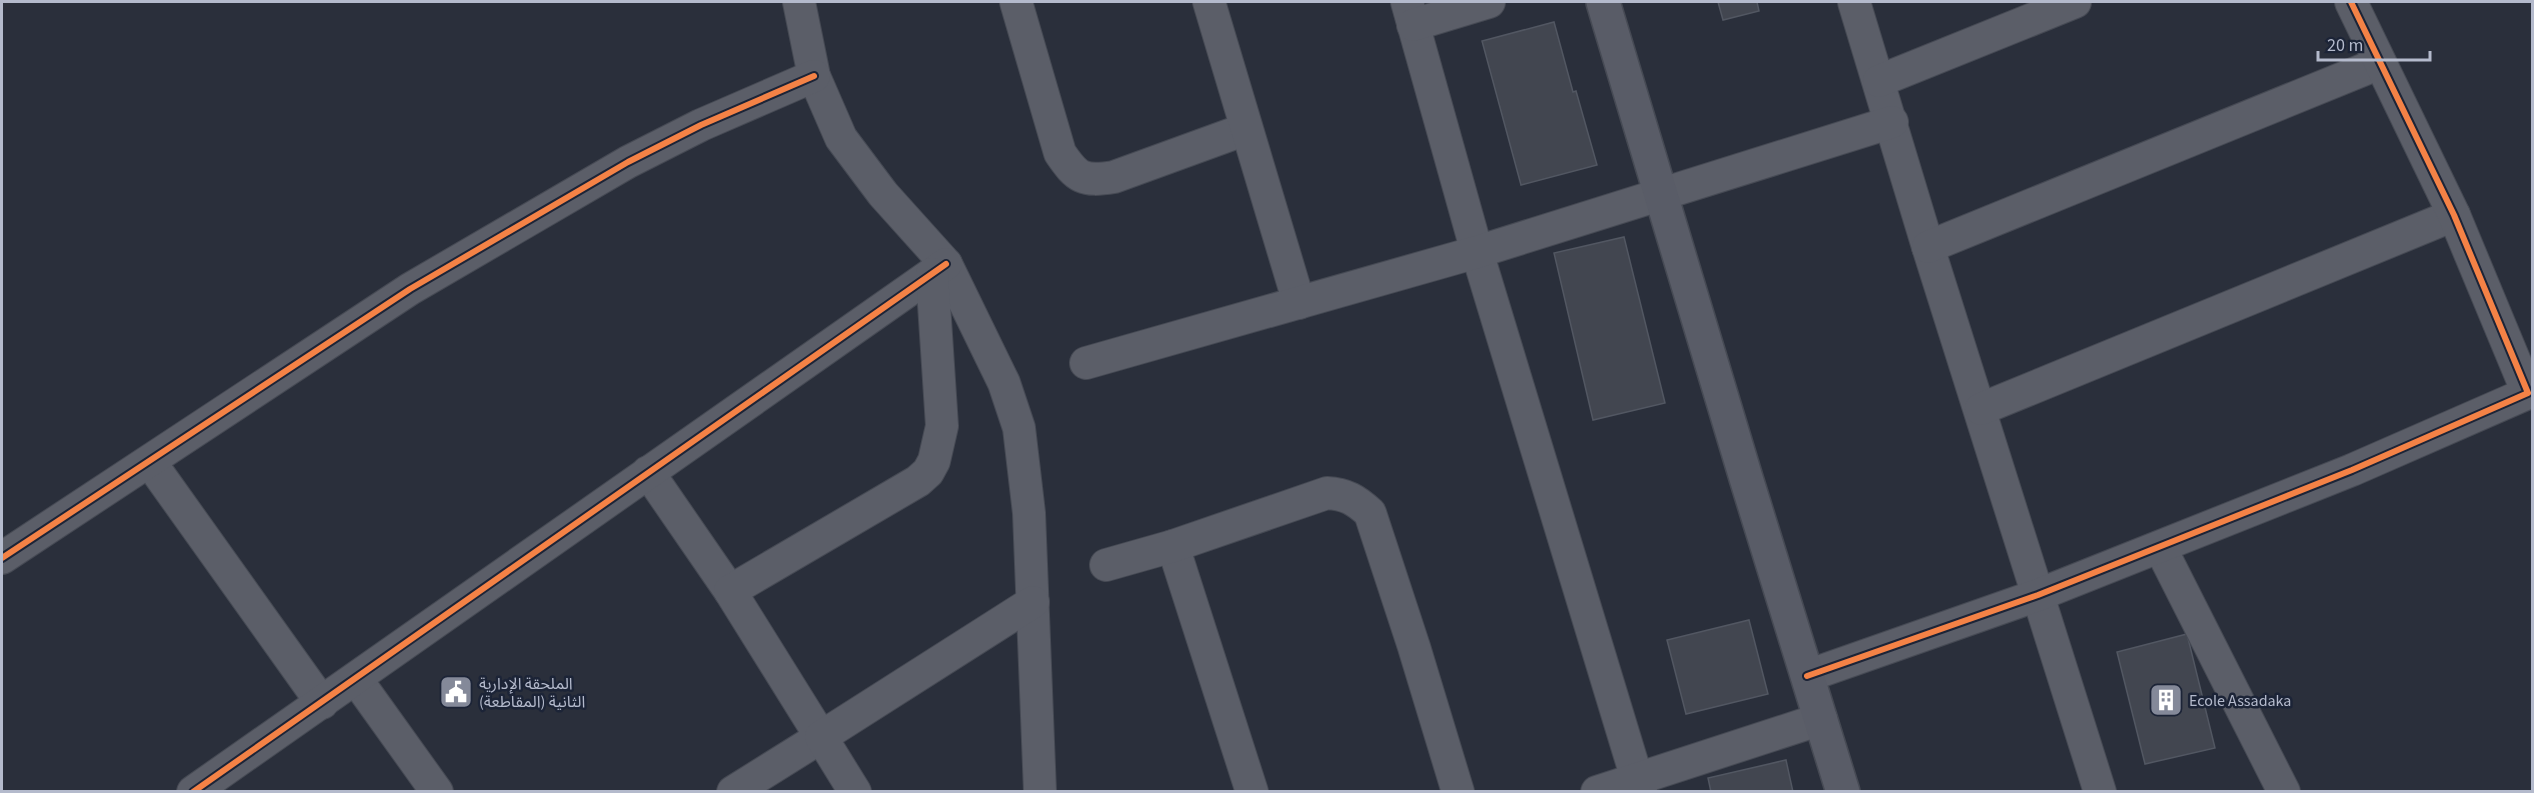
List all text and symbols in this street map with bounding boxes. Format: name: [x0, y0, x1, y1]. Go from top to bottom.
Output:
scale bar: [2318, 24, 2430, 62]
text: 20 m: [2327, 33, 2363, 58]
place label: الملحقة الإدارية الثانية (المقاطعة): [479, 673, 585, 713]
public building icon: الملحقة الإدارية الثانية (المقاطعة): [438, 674, 474, 710]
building icon: Ecole Assadaka: [2148, 682, 2184, 718]
place label: Ecole Assadaka: [2189, 690, 2291, 712]

